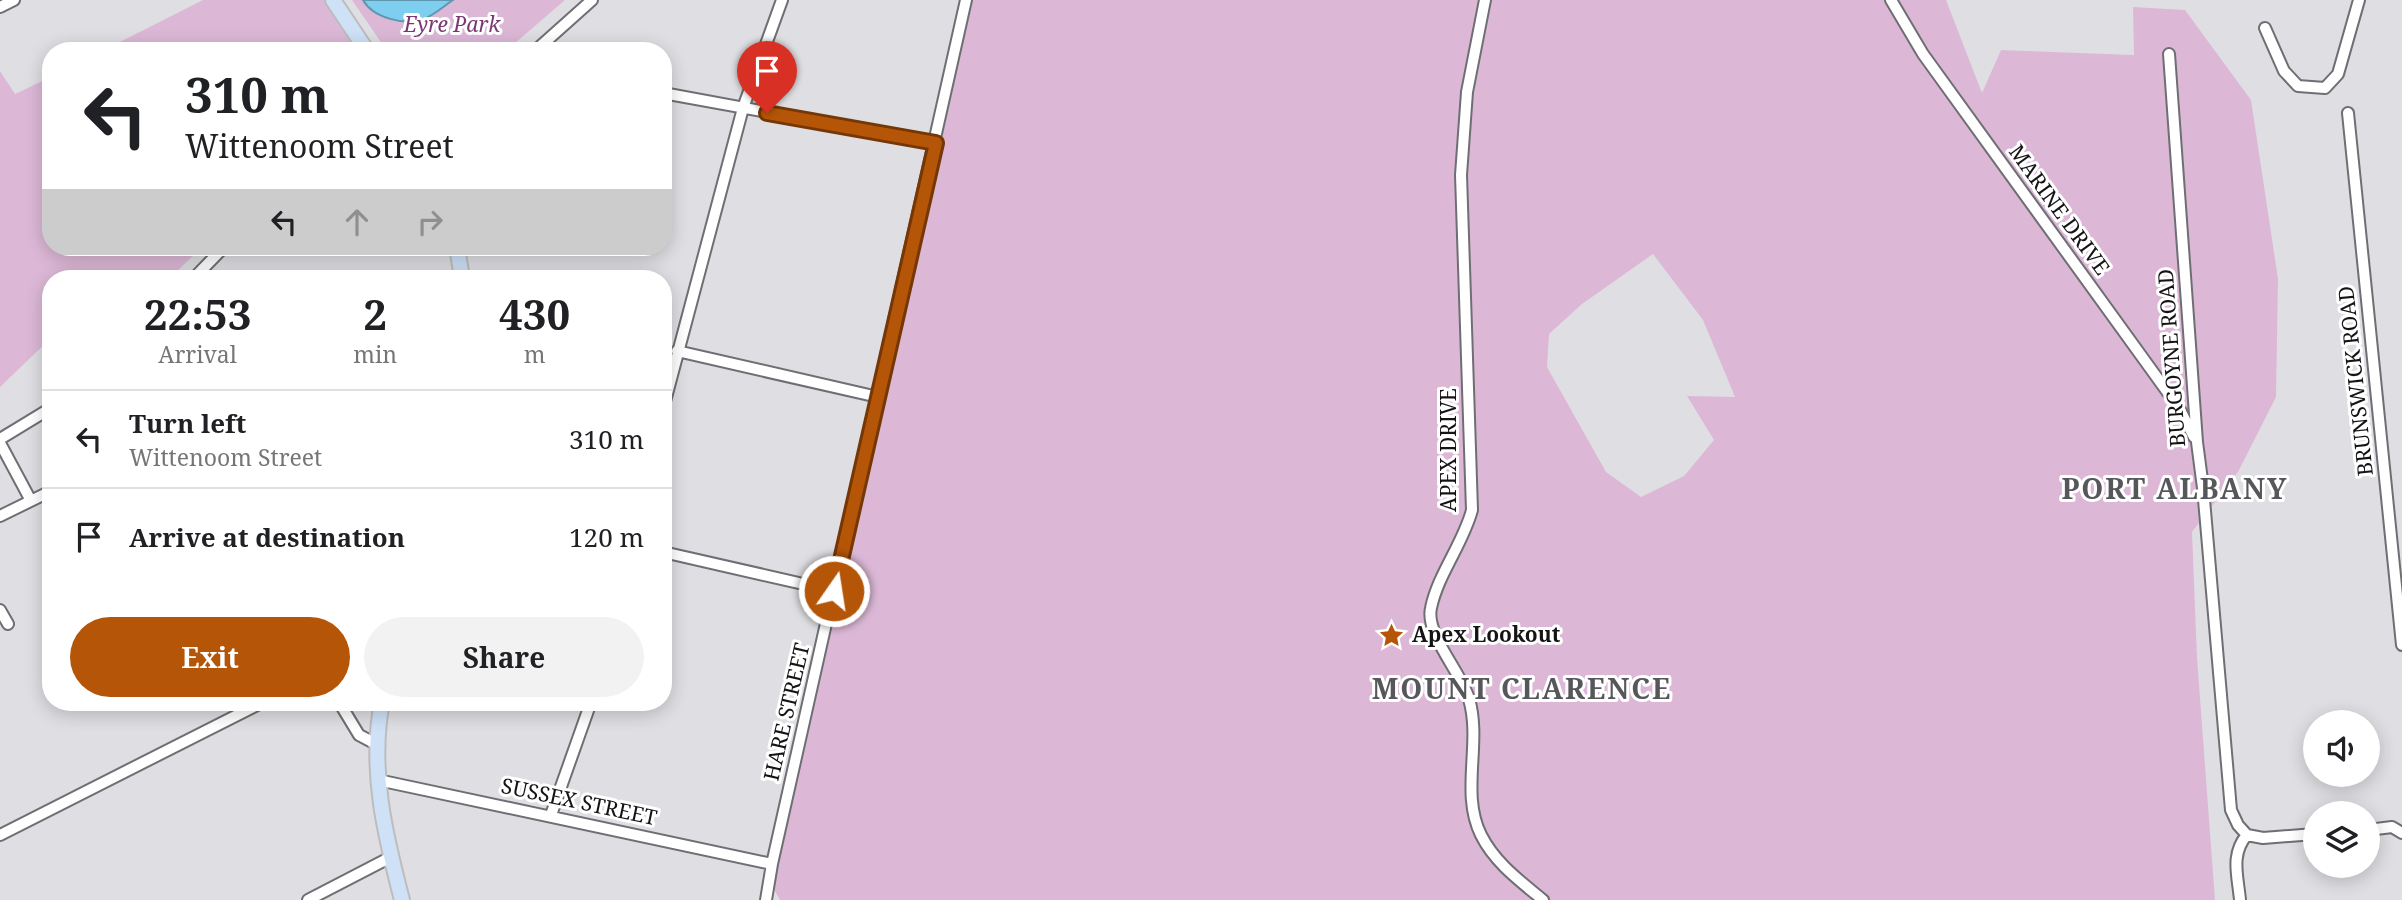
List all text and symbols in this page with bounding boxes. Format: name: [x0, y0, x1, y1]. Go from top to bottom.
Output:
park label: Eyre Park: [403, 10, 501, 38]
pin: [737, 41, 797, 113]
icon: arrive: [748, 52, 786, 90]
text: 310 m: [185, 61, 329, 127]
icon: left: [70, 70, 161, 161]
text: Wittenoom Street: [185, 124, 454, 167]
street label: MARINE DRIVE: [2003, 139, 2117, 280]
icon: left: [265, 203, 303, 241]
icon: ahead: [338, 203, 376, 241]
icon: right: [411, 203, 449, 241]
street label: BURGOYNE ROAD: [2151, 268, 2191, 448]
text: 22:53: [144, 285, 251, 342]
text: 2: [363, 285, 387, 342]
text: 430: [499, 285, 570, 342]
street label: BRUNSWICK ROAD: [2331, 285, 2379, 477]
text: Arrival: [158, 338, 237, 370]
text: min: [353, 338, 397, 370]
text: m: [524, 338, 545, 370]
street label: APEX DRIVE: [1434, 388, 1462, 512]
text: Turn left: [129, 405, 246, 441]
icon: left: [70, 420, 108, 458]
text: 310 m: [569, 421, 644, 457]
text: Wittenoom Street: [129, 441, 322, 473]
district label: PORT ALBANY: [2061, 469, 2289, 507]
icon: arrive: [70, 518, 108, 556]
text: Arrive at destination: [129, 519, 405, 555]
text: 120 m: [569, 519, 644, 555]
position arrow: [797, 554, 871, 628]
button: Exit: [70, 617, 350, 697]
button: Share: [364, 617, 644, 697]
place label: Apex Lookout: [1412, 620, 1561, 648]
place icon: Apex Lookout: [1378, 621, 1406, 649]
street label: HARE STREET: [757, 640, 815, 783]
district label: MOUNT CLARENCE: [1372, 669, 1672, 707]
map controls: [2303, 710, 2380, 878]
button: sound: [2303, 710, 2380, 787]
street label: SUSSEX STREET: [499, 771, 660, 831]
button: layers: [2303, 801, 2380, 878]

